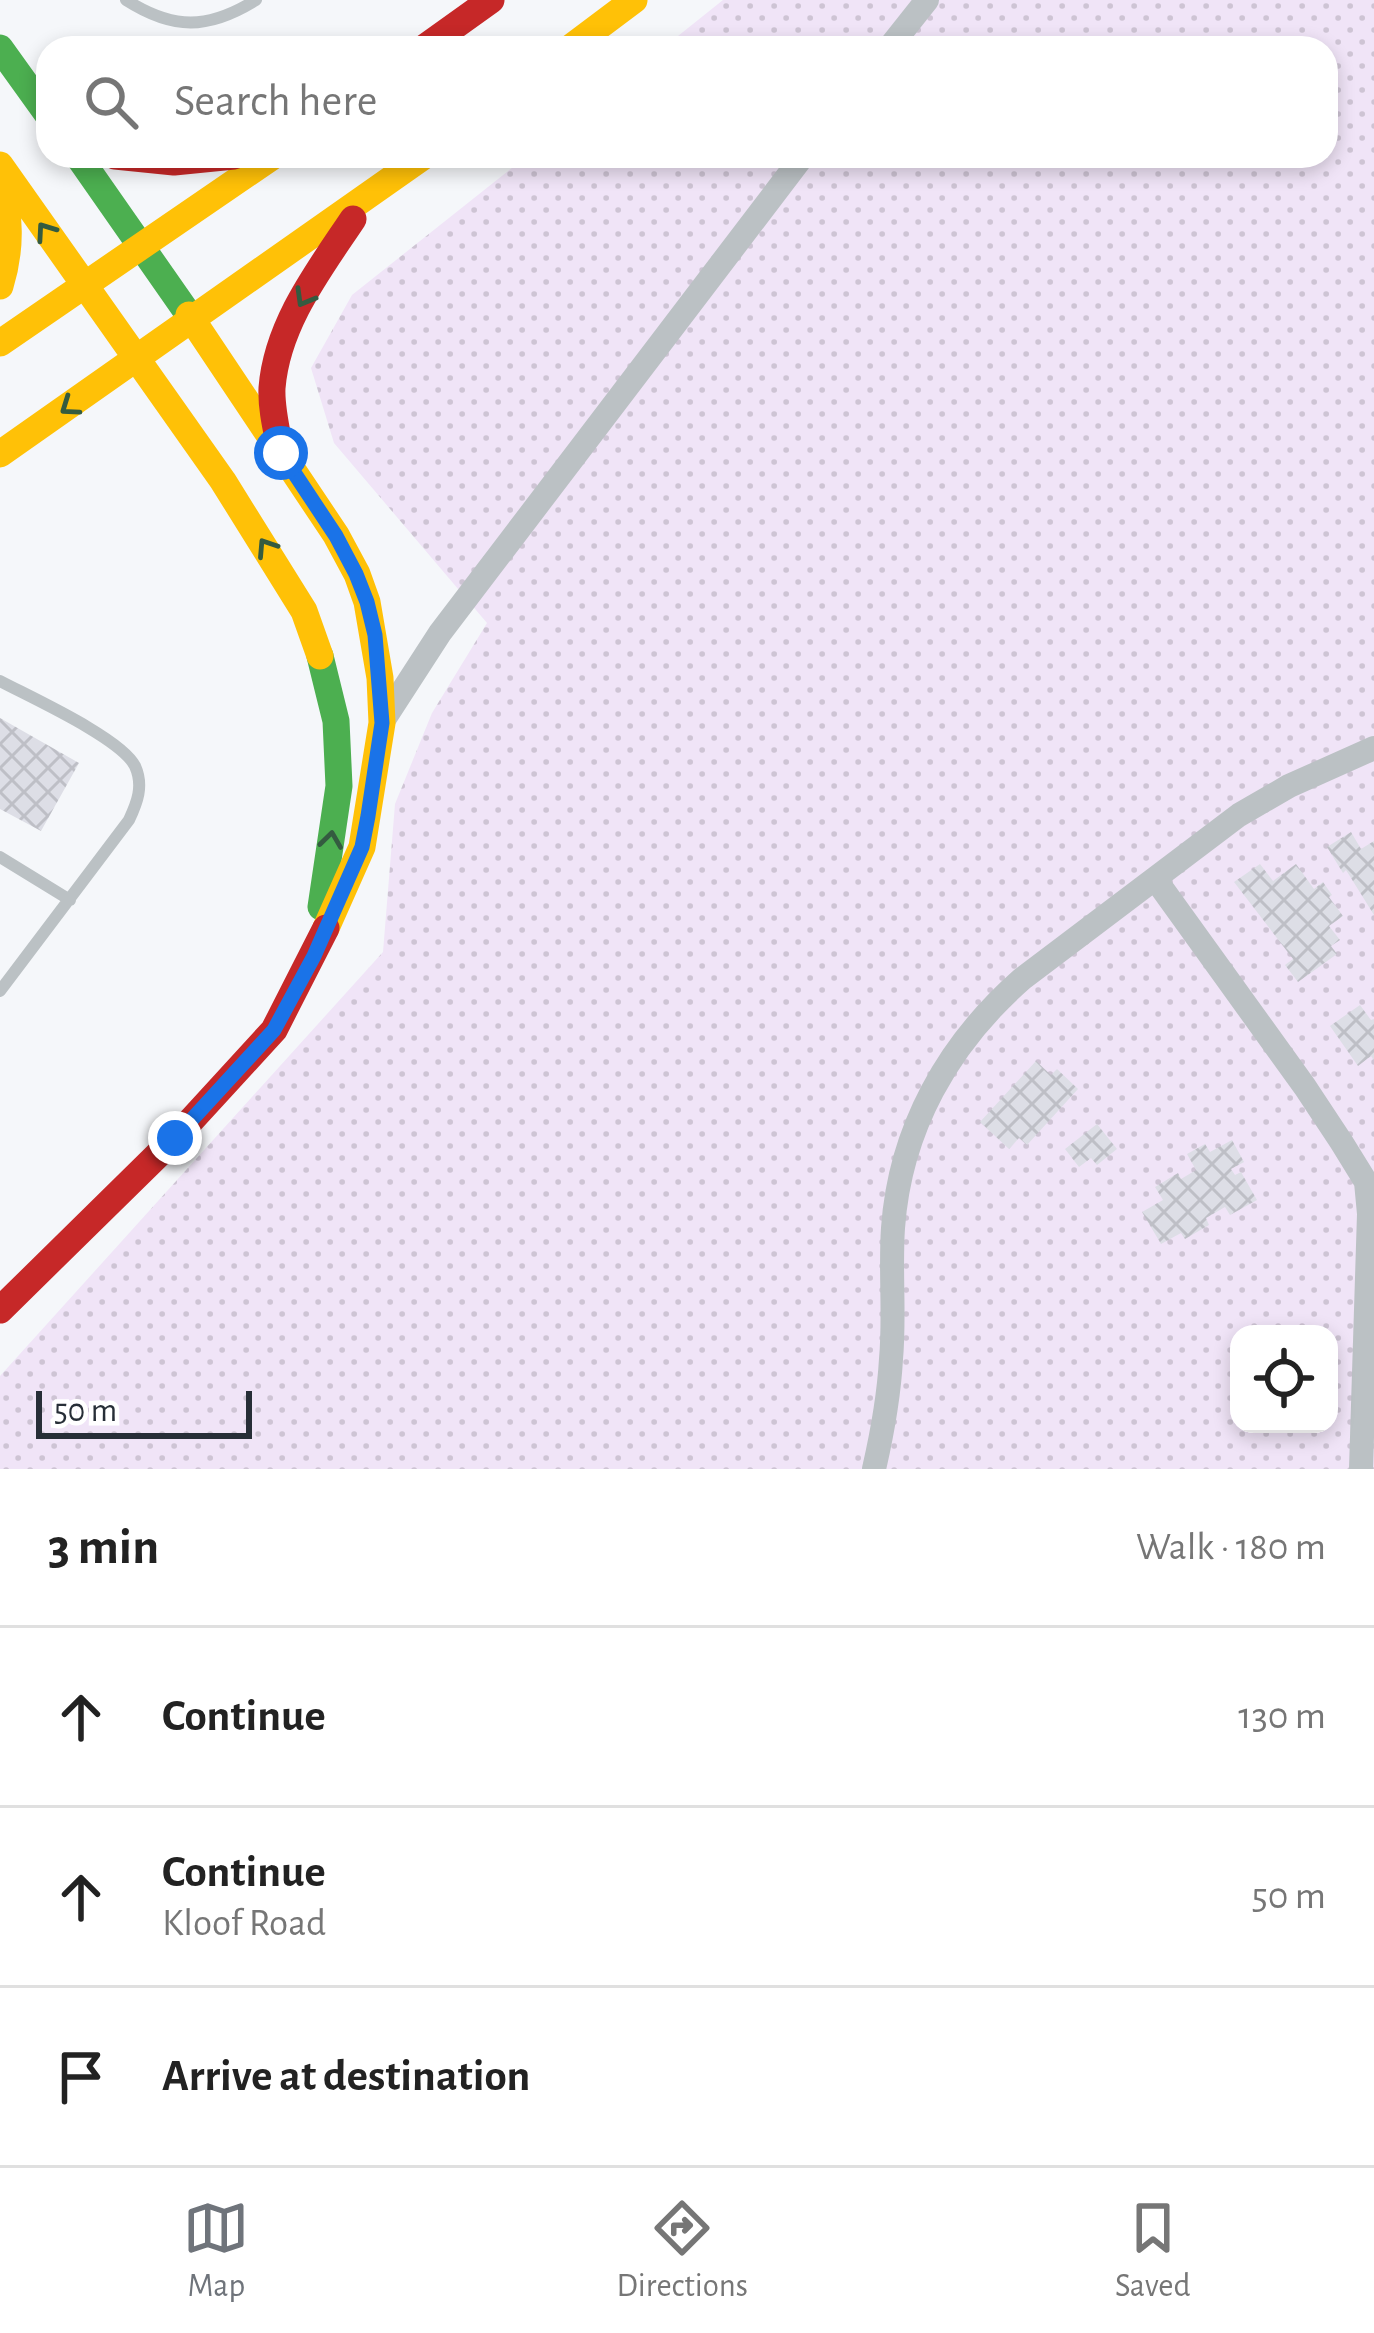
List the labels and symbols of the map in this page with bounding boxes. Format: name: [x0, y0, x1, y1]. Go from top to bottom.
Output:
one-way arrow: [37, 222, 59, 244]
one-way arrow: [295, 286, 318, 307]
one-way arrow: [60, 393, 82, 415]
route start: [254, 426, 308, 480]
one-way arrow: [258, 538, 280, 560]
one-way arrow: [317, 831, 343, 850]
route end: [148, 1111, 202, 1165]
scale bar: [36, 1385, 252, 1438]

